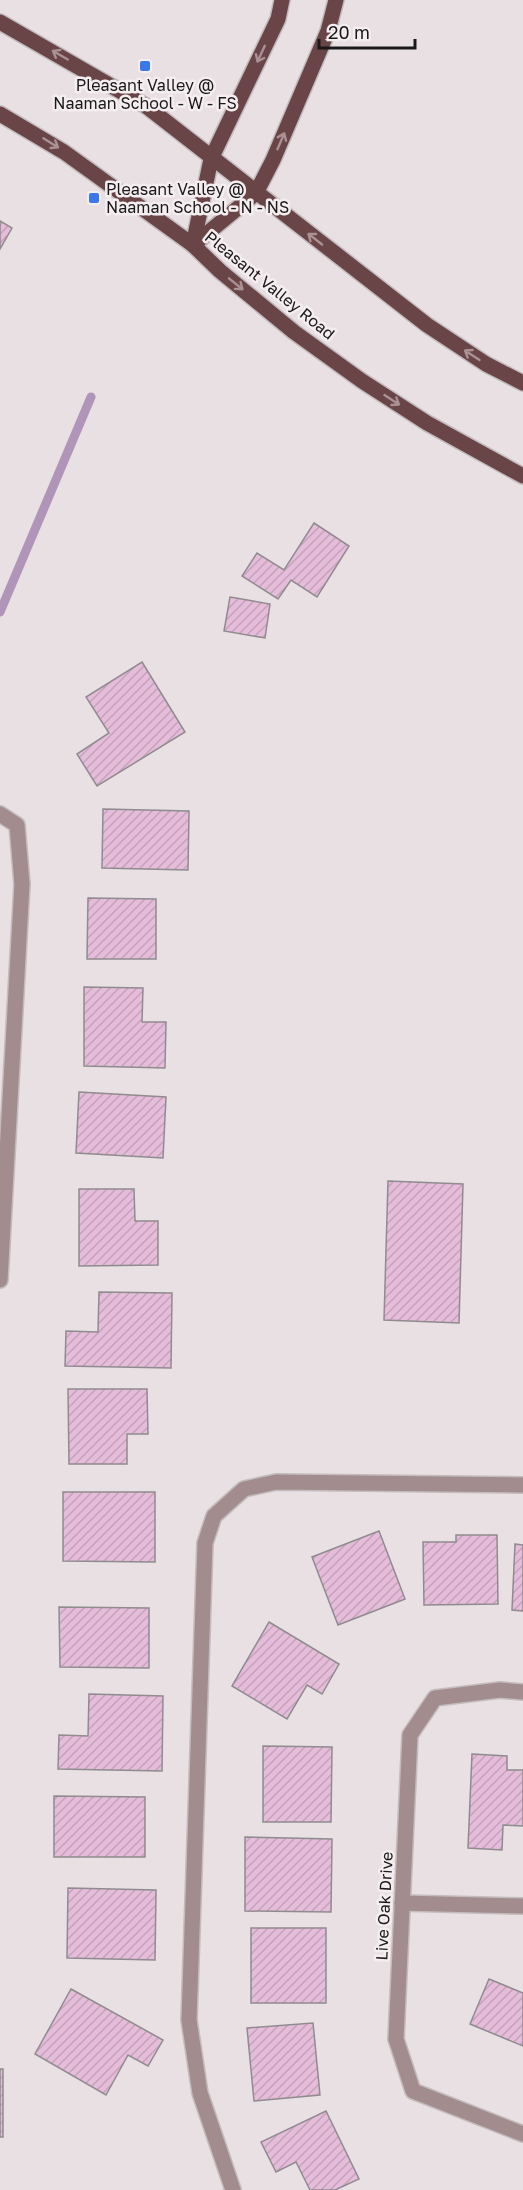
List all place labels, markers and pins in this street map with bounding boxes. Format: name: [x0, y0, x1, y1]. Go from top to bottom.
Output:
marker: Pleasant Valley @ Naaman School - W - FS: [138, 59, 152, 73]
place label: Pleasant Valley @ Naaman School - W - FS: [53, 75, 237, 113]
place label: Pleasant Valley @ Naaman School - N - NS: [106, 179, 289, 217]
marker: Pleasant Valley @ Naaman School - N - NS: [87, 191, 101, 205]

